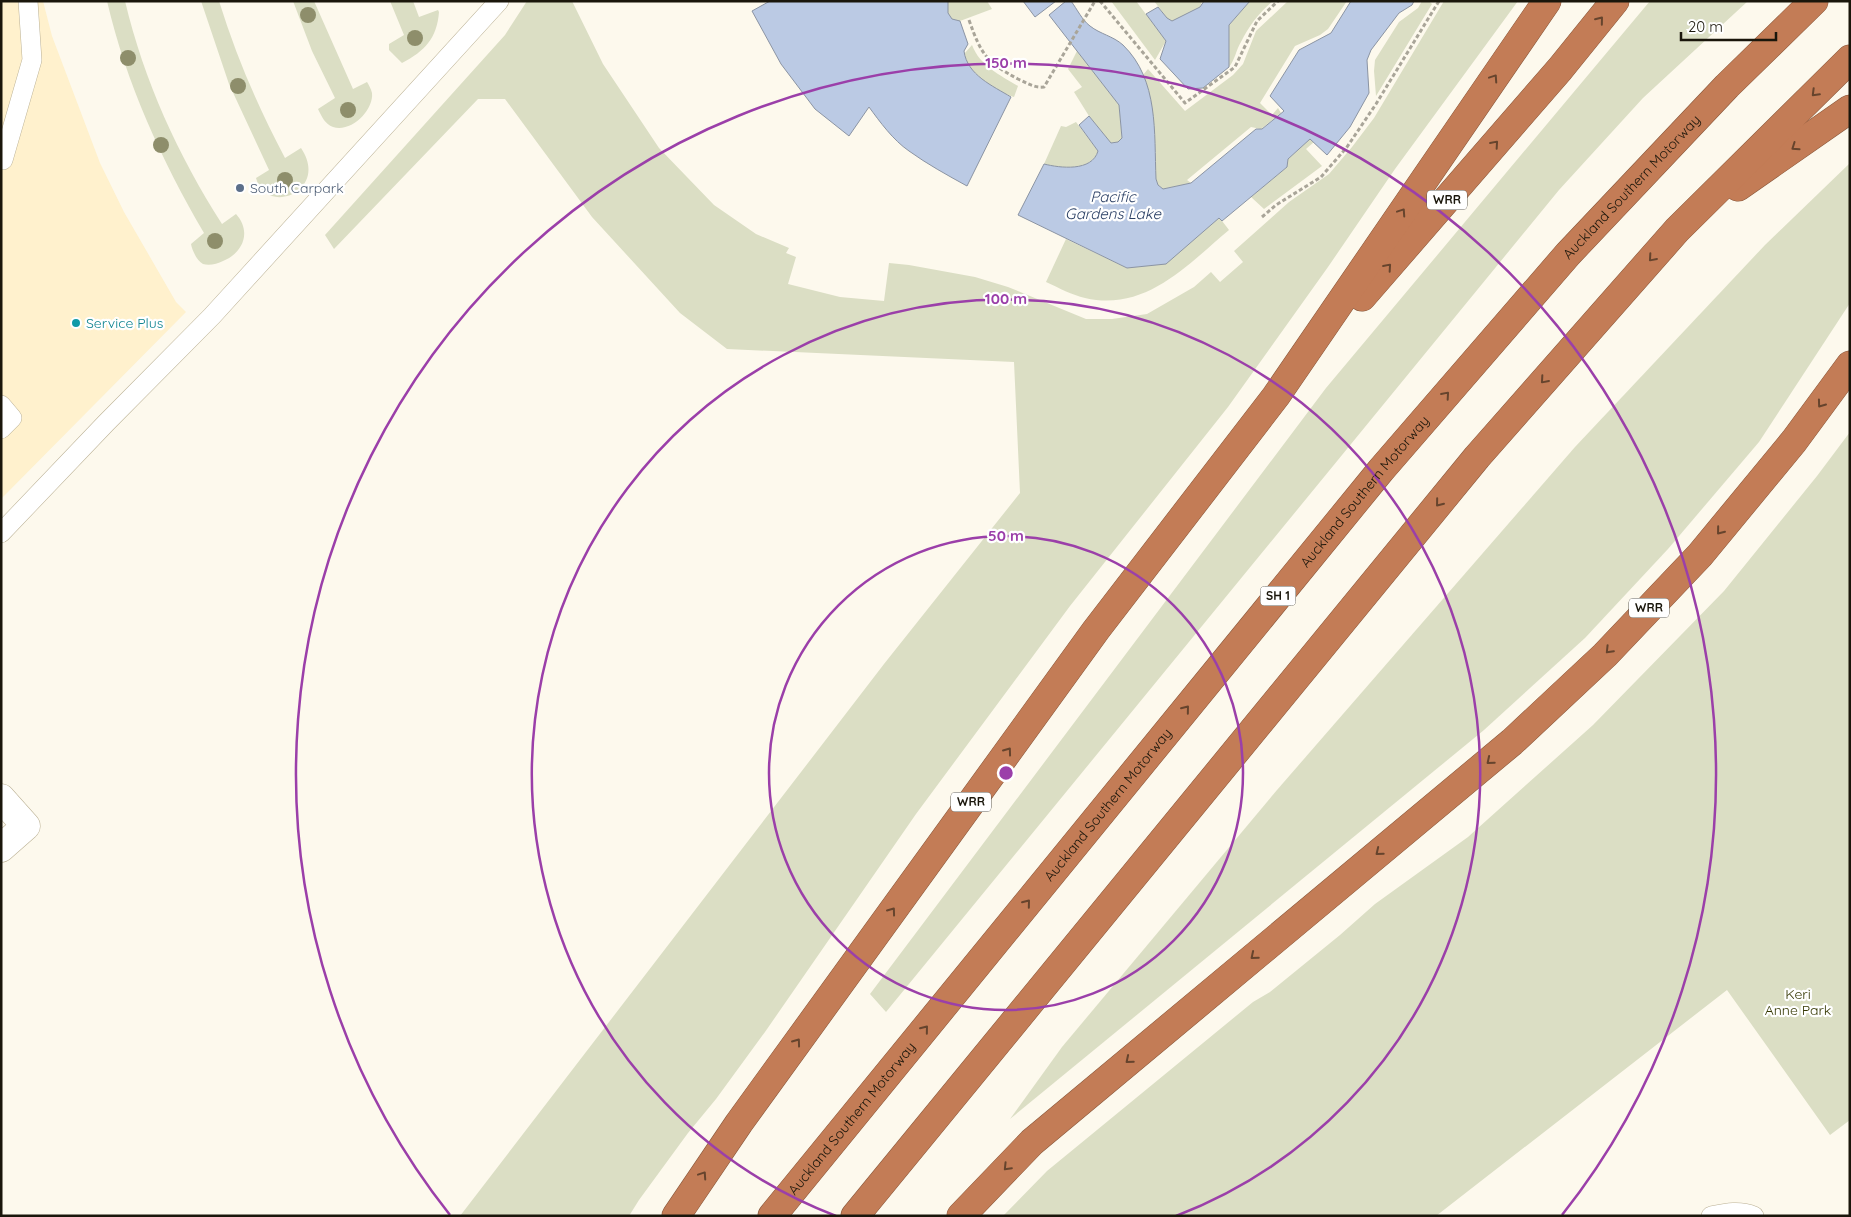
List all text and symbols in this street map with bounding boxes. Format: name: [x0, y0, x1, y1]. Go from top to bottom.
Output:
scale bar: [1681, 10, 1776, 42]
one-way arrow: [1594, 17, 1603, 26]
text: 20 m: [1688, 17, 1723, 36]
text: 150 m: [985, 53, 1027, 72]
one-way arrow: [1488, 74, 1497, 84]
one-way arrow: [1812, 87, 1821, 96]
street label: Auckland Southern Motorway: [1559, 111, 1704, 263]
one-way arrow: [1489, 141, 1498, 150]
one-way arrow: [1792, 141, 1801, 150]
place label: South Carpark: [250, 179, 344, 197]
marker: South Carpark: [234, 182, 246, 194]
water label: Pacific Gardens Lake: [1065, 187, 1161, 223]
road number: WRR: [1427, 190, 1467, 210]
one-way arrow: [1396, 208, 1405, 218]
one-way arrow: [1649, 253, 1658, 262]
one-way arrow: [1382, 264, 1391, 273]
text: 100 m: [985, 289, 1027, 308]
place label: Service Plus: [86, 314, 163, 332]
marker: Service Plus: [70, 317, 82, 329]
one-way arrow: [1541, 375, 1550, 384]
one-way arrow: [1440, 392, 1449, 401]
one-way arrow: [1818, 398, 1827, 408]
street label: Auckland Southern Motorway: [1296, 412, 1433, 571]
one-way arrow: [1435, 498, 1444, 507]
text: 50 m: [988, 526, 1024, 545]
one-way arrow: [1716, 526, 1725, 535]
road number: SH 1: [1260, 586, 1296, 606]
road number: WRR: [1629, 598, 1669, 618]
one-way arrow: [1606, 645, 1615, 654]
one-way arrow: [1180, 706, 1188, 715]
street label: Auckland Southern Motorway: [1040, 724, 1176, 885]
one-way arrow: [1002, 747, 1011, 757]
one-way arrow: [1487, 755, 1496, 763]
centre of rings: [997, 764, 1015, 782]
road number: WRR: [951, 792, 991, 812]
one-way arrow: [1376, 847, 1385, 856]
one-way arrow: [1022, 900, 1030, 909]
one-way arrow: [886, 907, 895, 917]
one-way arrow: [1251, 950, 1260, 958]
park label: Keri Anne Park: [1765, 985, 1831, 1019]
one-way arrow: [919, 1026, 927, 1035]
street label: Auckland Southern Motorway: [784, 1038, 919, 1199]
one-way arrow: [791, 1039, 800, 1048]
one-way arrow: [1126, 1054, 1135, 1063]
one-way arrow: [1004, 1162, 1013, 1171]
one-way arrow: [697, 1172, 707, 1181]

